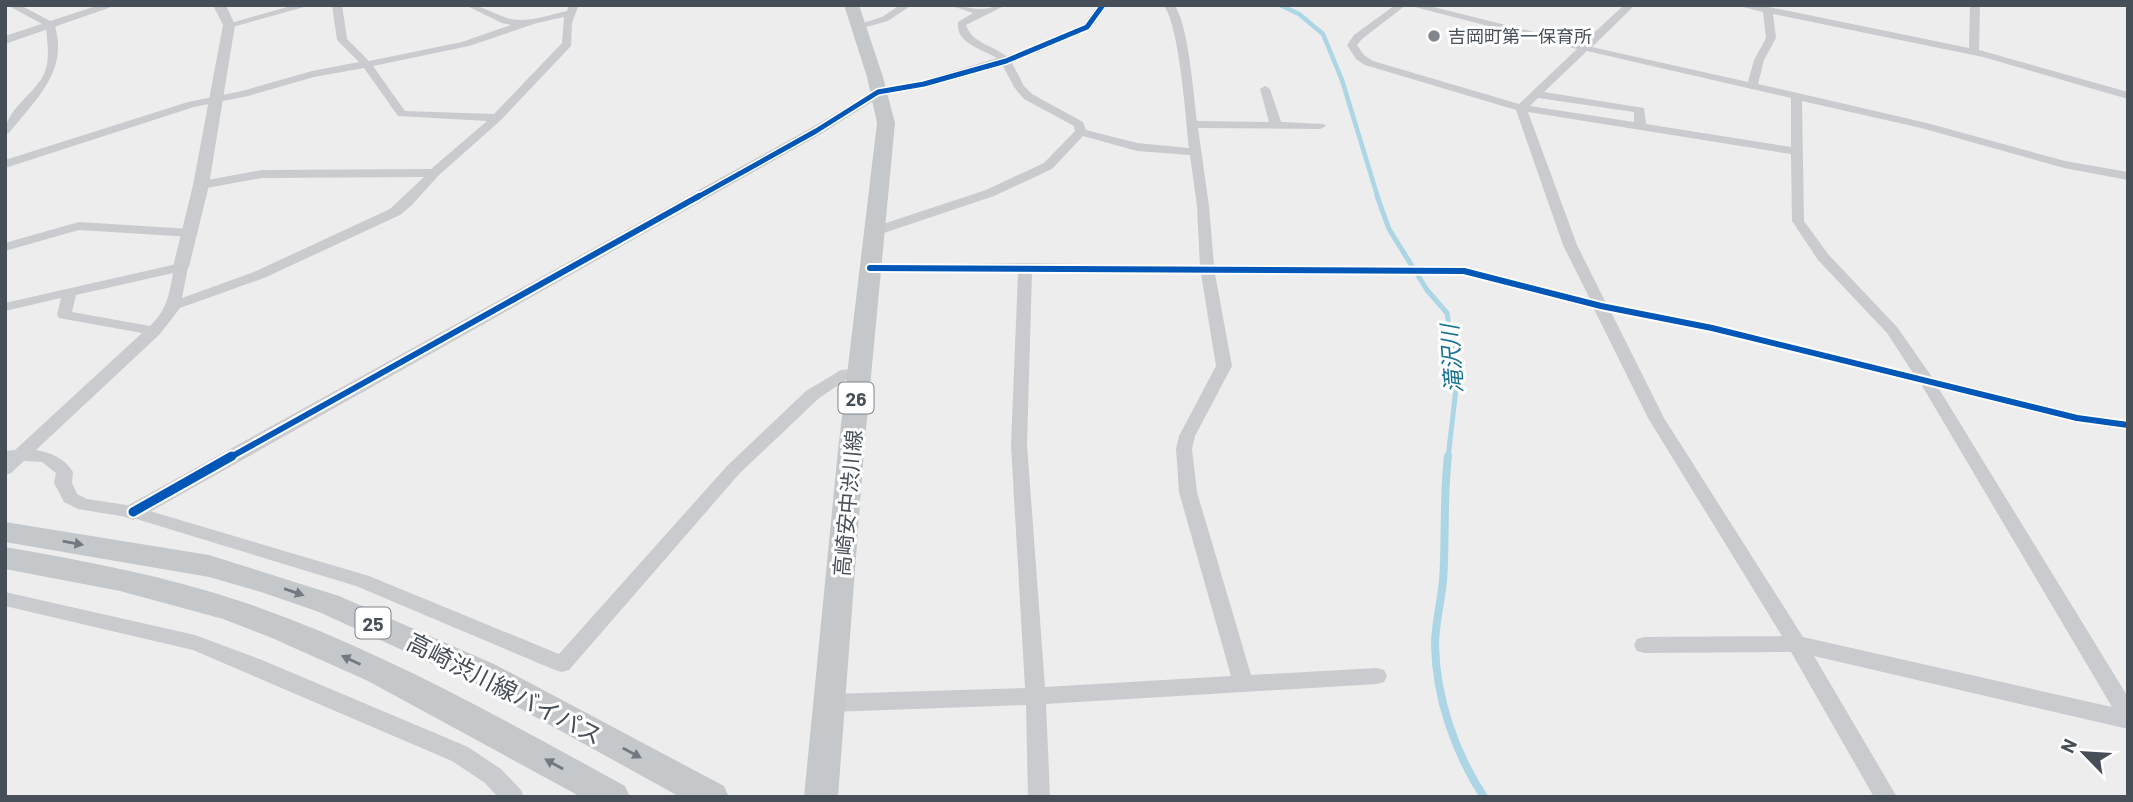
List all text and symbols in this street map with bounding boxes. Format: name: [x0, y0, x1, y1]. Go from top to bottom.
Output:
place label: 吉岡町第一保育所: [1448, 25, 1592, 47]
marker: 吉岡町第一保育所: [1426, 28, 1442, 44]
water label: 滝沢川: [1434, 321, 1467, 394]
road number: 26: [838, 382, 874, 414]
street label: 高崎安中渋川線: [828, 429, 866, 577]
one-way arrow: [62, 538, 84, 549]
one-way arrow: [284, 587, 305, 598]
road number: 25: [356, 608, 390, 638]
street label: 高崎渋川線バイパス: [402, 626, 608, 750]
one-way arrow: [341, 654, 361, 666]
north arrow: [2049, 718, 2119, 788]
text: N: [2055, 735, 2081, 756]
one-way arrow: [622, 747, 642, 759]
one-way arrow: [544, 758, 563, 770]

